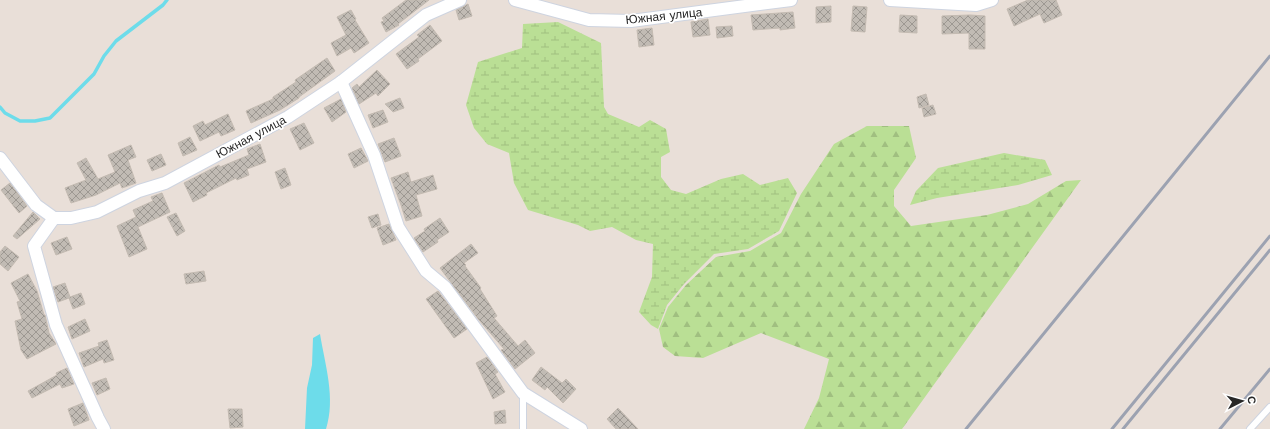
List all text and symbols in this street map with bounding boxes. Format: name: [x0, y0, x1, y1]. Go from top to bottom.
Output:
street label: Южная улица: [625, 5, 703, 27]
street label: Южная улица: [214, 113, 289, 161]
north arrow: [1222, 381, 1262, 421]
text: С: [1245, 395, 1258, 405]

